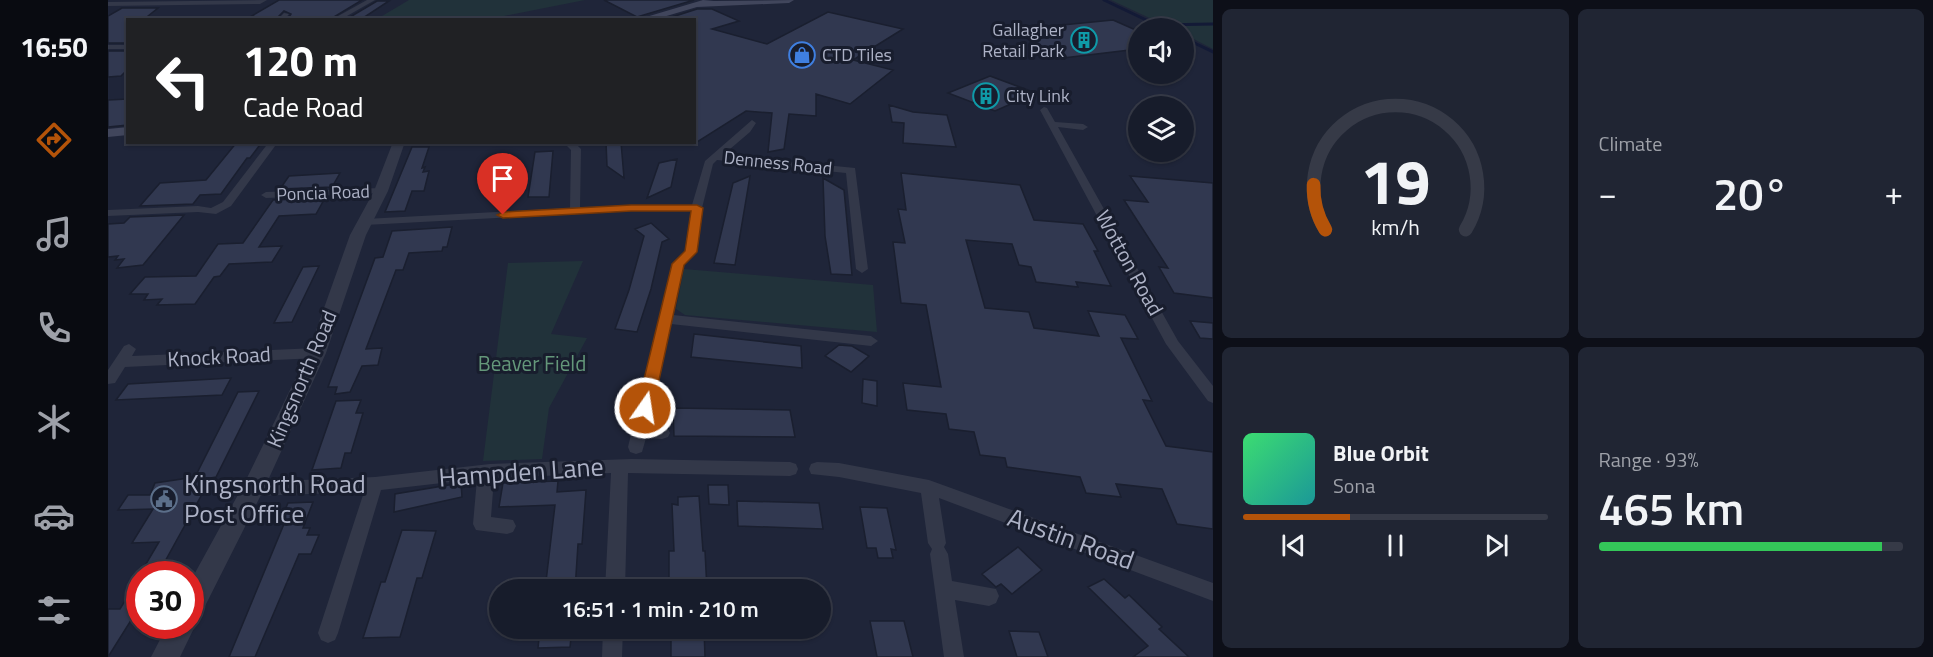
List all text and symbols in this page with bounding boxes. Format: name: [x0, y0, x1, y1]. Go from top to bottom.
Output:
place label: Gallagher Retail Park: [982, 16, 1064, 64]
map controls: [1128, 18, 1194, 162]
button: sound: [1128, 18, 1194, 84]
building icon: Gallagher Retail Park: [1069, 25, 1099, 55]
text: 16:50: [20, 26, 88, 67]
text: 120 m: [243, 28, 358, 92]
shop icon: CTD Tiles: [787, 40, 817, 70]
place label: CTD Tiles: [822, 41, 892, 68]
icon: left: [144, 42, 222, 120]
building icon: City Link: [971, 81, 1001, 111]
place label: City Link: [1006, 82, 1070, 109]
text: Cade Road: [243, 86, 364, 127]
button: layers: [1128, 96, 1194, 162]
icon: directions: [33, 119, 75, 161]
text: Climate: [1599, 128, 1662, 159]
text: 19: [1360, 133, 1430, 228]
street label: Denness Road: [723, 143, 834, 182]
pin: [477, 153, 528, 215]
text: 20°: [1713, 159, 1789, 227]
icon: arrive: [486, 162, 519, 195]
text: −: [1599, 168, 1617, 218]
text: +: [1885, 168, 1903, 218]
street label: Poncia Road: [276, 177, 370, 208]
street label: Wotton Road: [1088, 204, 1172, 321]
text: km/h: [1371, 212, 1420, 244]
icon: music: [33, 213, 75, 255]
street label: Kingsnorth Road: [258, 305, 344, 452]
icon: phone: [33, 307, 75, 349]
street label: Knock Road: [166, 337, 271, 375]
park label: Beaver Field: [478, 347, 586, 379]
position arrow: [613, 376, 677, 440]
icon: climate: [33, 401, 75, 443]
text: Blue Orbit: [1333, 436, 1429, 470]
text: Range · 93%: [1599, 444, 1699, 475]
street label: Hampden Lane: [437, 446, 605, 497]
place label: Kingsnorth Road Post Office: [184, 464, 366, 533]
text: Sona: [1333, 470, 1375, 501]
text: 465 km: [1599, 474, 1744, 542]
public building icon: Kingsnorth Road Post Office: [149, 484, 179, 514]
icon: car: [33, 495, 75, 537]
street label: Austin Road: [1002, 498, 1140, 579]
icon: previous: [1277, 529, 1310, 562]
icon: pause: [1379, 529, 1412, 562]
icon: next: [1480, 529, 1513, 562]
speed limit sign: 30: [126, 561, 204, 639]
icon: filters: [33, 589, 75, 631]
text: 16:51 · 1 min · 210 m: [561, 592, 759, 626]

